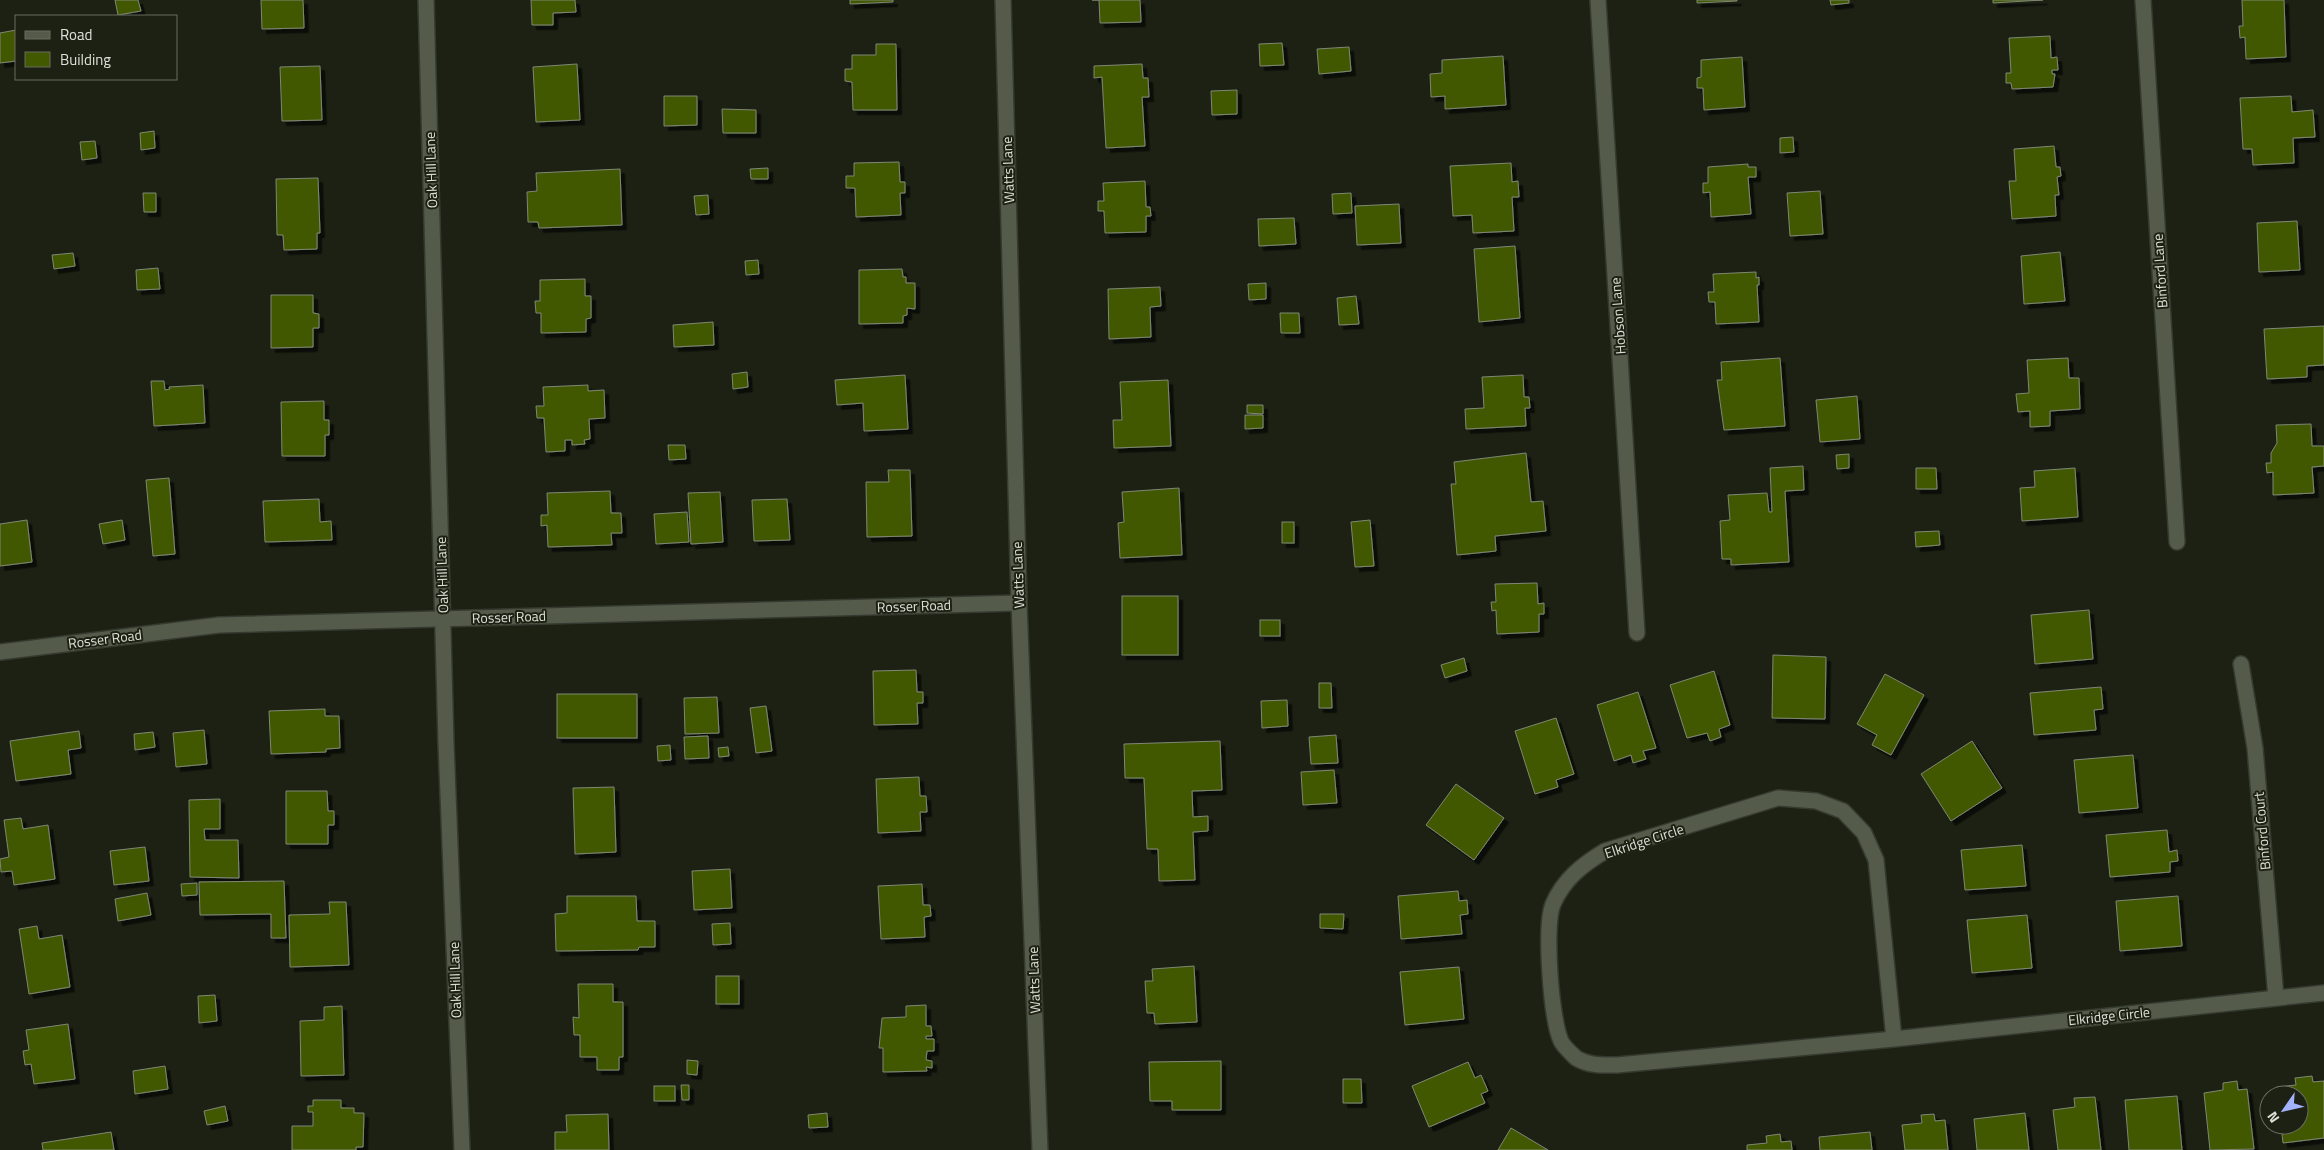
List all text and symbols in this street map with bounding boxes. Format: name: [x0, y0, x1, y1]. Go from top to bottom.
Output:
legend: [15, 15, 178, 80]
text: Road: [60, 23, 92, 46]
text: Building: [60, 48, 111, 71]
street label: Oak Hill Lane: [419, 131, 442, 209]
street label: Watts Lane: [996, 136, 1019, 204]
street label: Binford Lane: [2146, 233, 2173, 309]
street label: Hobson Lane: [1604, 277, 1631, 355]
street label: Oak Hill Lane: [430, 536, 453, 614]
street label: Watts Lane: [1006, 541, 1029, 609]
street label: Rosser Road: [877, 594, 951, 617]
street label: Rosser Road: [472, 605, 546, 628]
street label: Rosser Road: [67, 624, 143, 653]
street label: Binford Court: [2248, 791, 2275, 871]
street label: Elkridge Circle: [1602, 818, 1686, 863]
street label: Oak Hill Lane: [443, 941, 466, 1019]
street label: Watts Lane: [1022, 946, 1045, 1014]
street label: Elkridge Circle: [2067, 1001, 2151, 1030]
north arrow: [2259, 1085, 2309, 1135]
text: N: [2261, 1108, 2284, 1127]

